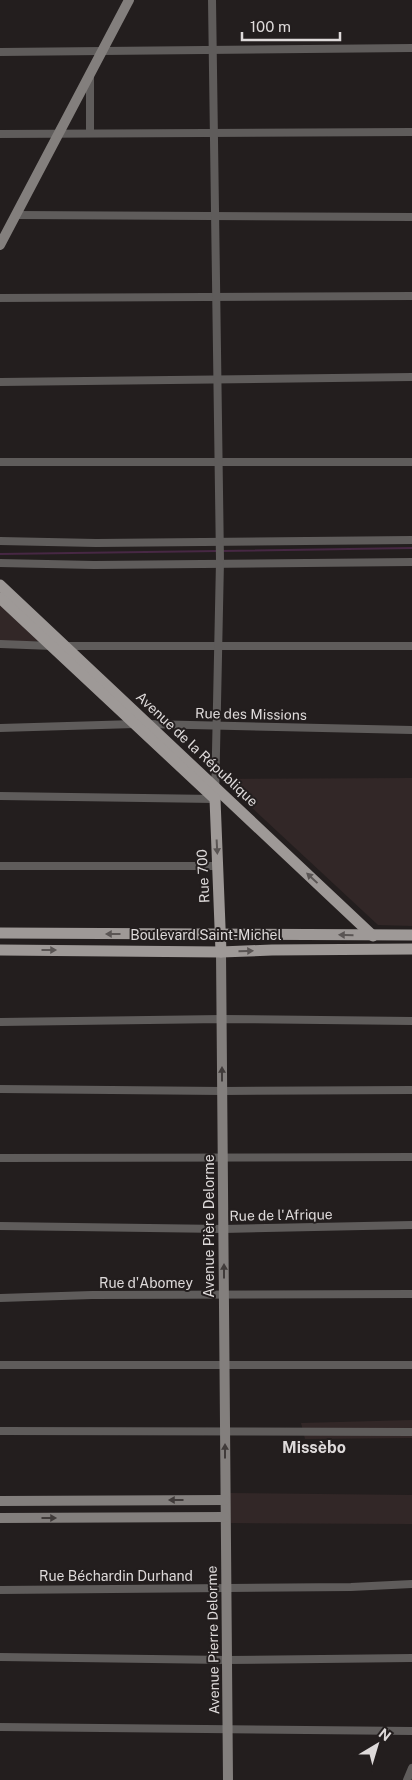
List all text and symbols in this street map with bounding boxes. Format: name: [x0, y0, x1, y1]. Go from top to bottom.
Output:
scale bar: [242, 10, 340, 42]
text: 100 m: [250, 18, 291, 35]
street label: Avenue de la République: [133, 689, 261, 810]
street label: Rue des Missions: [195, 705, 307, 723]
one-way arrow: [214, 840, 222, 856]
street label: Rue 700: [194, 849, 212, 903]
one-way arrow: [307, 872, 319, 884]
street label: Boulevard Saint-Michel: [130, 927, 282, 943]
one-way arrow: [105, 930, 121, 938]
one-way arrow: [338, 931, 354, 939]
one-way arrow: [238, 946, 254, 954]
one-way arrow: [41, 947, 57, 955]
one-way arrow: [218, 1065, 226, 1081]
street label: Avenue Pière Delorme: [201, 1154, 217, 1298]
street label: Rue de l'Afrique: [229, 1206, 333, 1224]
one-way arrow: [219, 1263, 227, 1279]
street label: Rue d'Abomey: [99, 1275, 193, 1291]
district label: Missèbo: [282, 1438, 346, 1457]
one-way arrow: [221, 1443, 229, 1459]
one-way arrow: [168, 1496, 184, 1504]
one-way arrow: [41, 1514, 57, 1522]
street label: Avenue Pierre Delorme: [204, 1565, 222, 1715]
street label: Rue Béchardin Durhand: [39, 1568, 193, 1584]
north arrow: [352, 1720, 402, 1770]
text: N: [376, 1725, 394, 1744]

